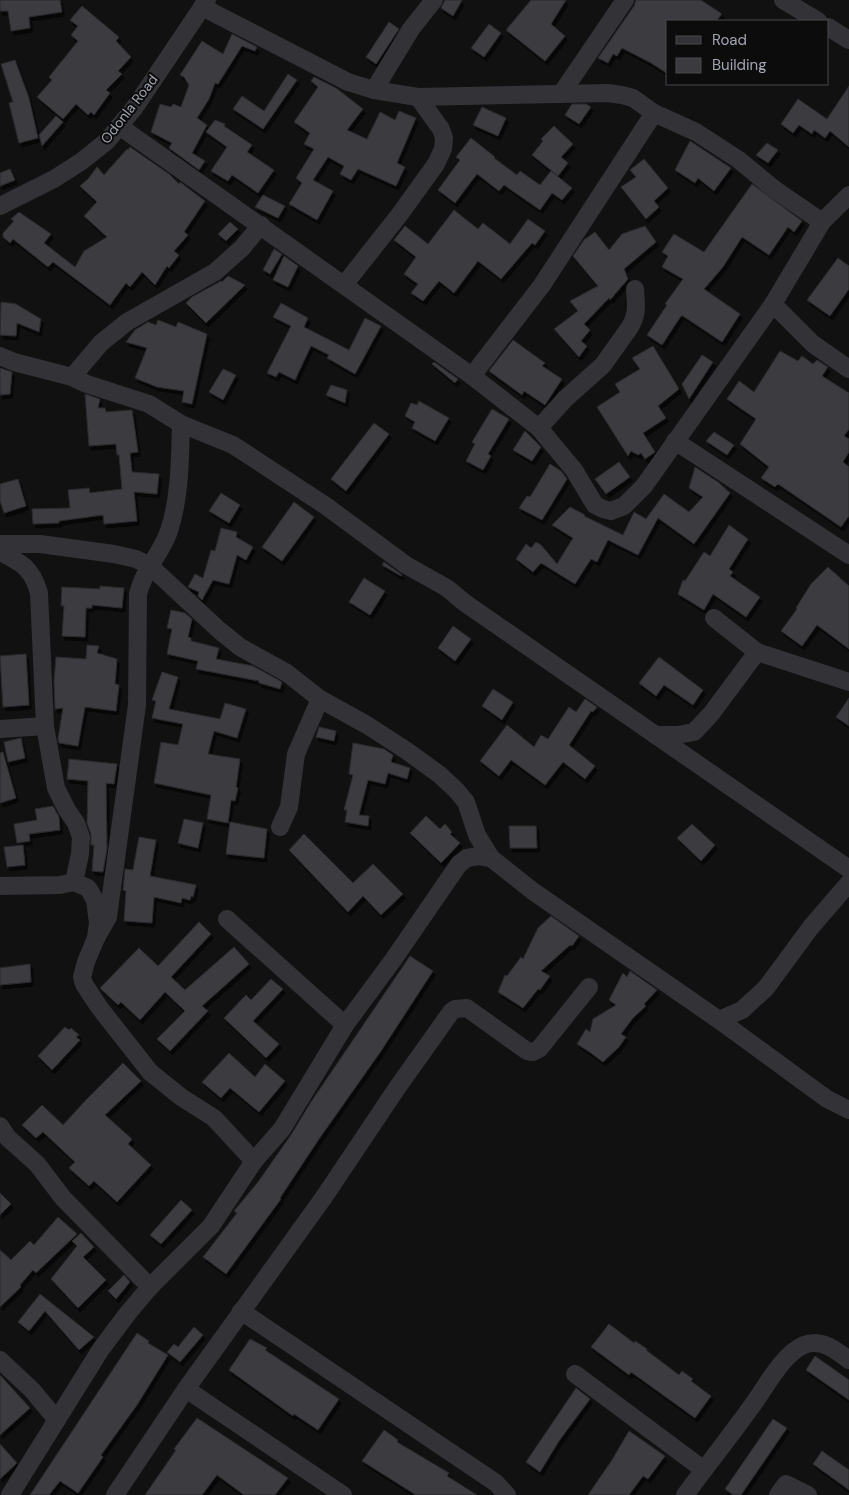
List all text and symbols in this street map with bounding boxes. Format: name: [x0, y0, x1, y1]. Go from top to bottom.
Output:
legend: [666, 20, 829, 85]
text: Road: [712, 30, 747, 50]
text: Building: [712, 55, 767, 75]
street label: Odonla Road: [96, 71, 162, 147]

